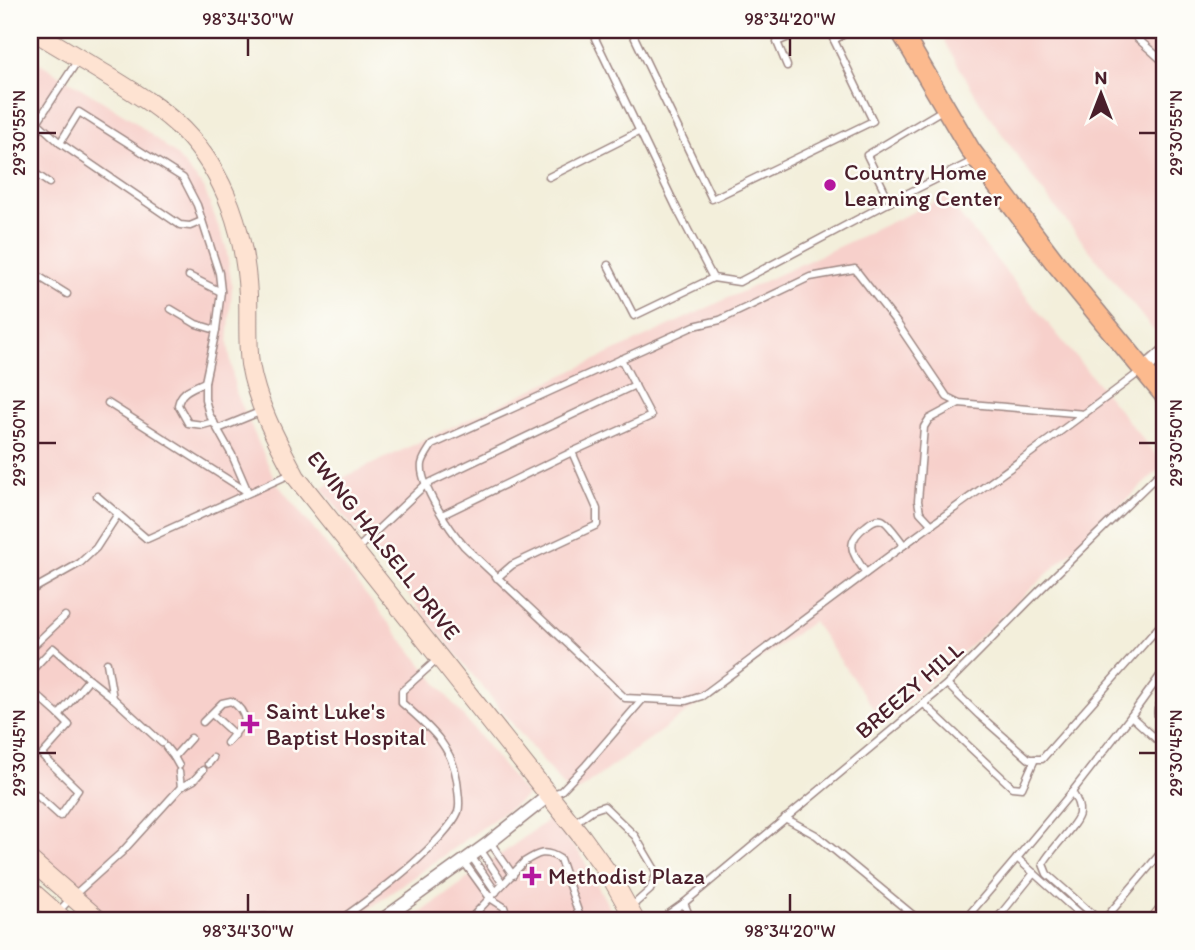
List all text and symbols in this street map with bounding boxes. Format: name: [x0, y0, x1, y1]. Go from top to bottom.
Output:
text: 98°34'30"W: [202, 8, 294, 30]
text: 98°34'20"W: [744, 8, 836, 30]
north arrow: [1066, 60, 1136, 130]
text: N: [1095, 66, 1107, 89]
text: 29°30'55"N: [8, 90, 30, 176]
text: 29°30'55"N: [1165, 90, 1187, 176]
place label: Country Home Learning Center: [844, 158, 1002, 212]
marker: Country Home Learning Center: [822, 177, 838, 193]
text: 29°30'50"N: [8, 399, 30, 487]
text: 29°30'50"N: [1165, 399, 1187, 487]
street label: EWING HALSELL DRIVE: [301, 445, 467, 645]
street label: BREEZY HILL: [849, 635, 969, 744]
place label: Saint Luke's Baptist Hospital: [266, 697, 427, 751]
text: 29°30'45"N: [8, 709, 30, 797]
text: 29°30'45"N: [1165, 709, 1187, 797]
marker: Saint Luke's Baptist Hospital: [240, 714, 260, 734]
place label: Methodist Plaza: [548, 862, 705, 890]
marker: Methodist Plaza: [522, 866, 542, 886]
text: 98°34'30"W: [202, 920, 294, 942]
text: 98°34'20"W: [744, 920, 836, 942]

